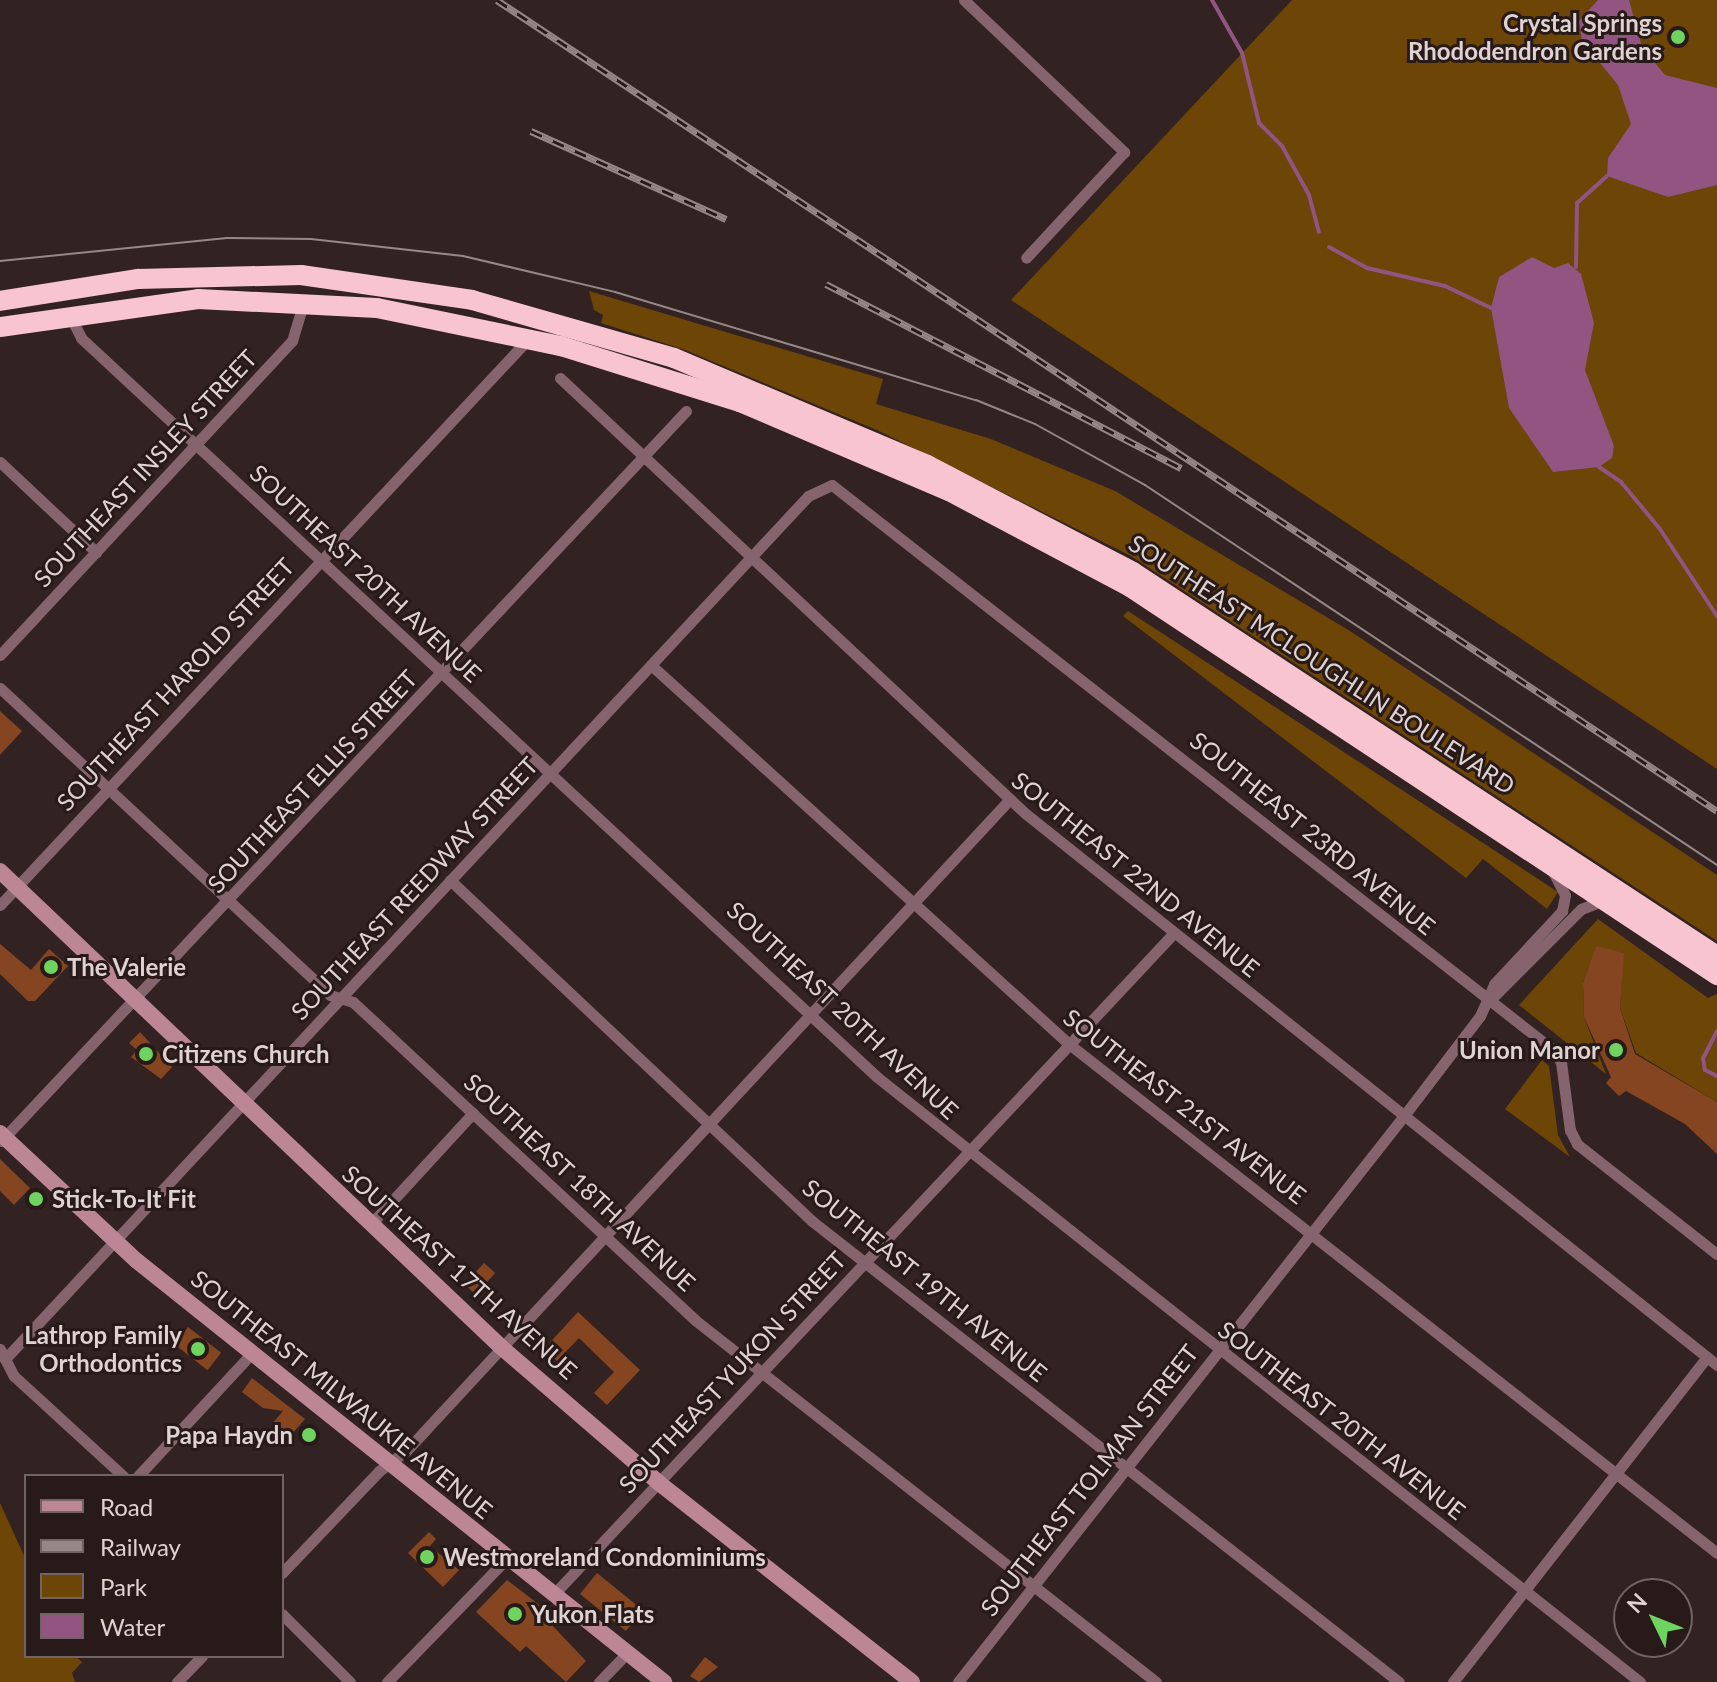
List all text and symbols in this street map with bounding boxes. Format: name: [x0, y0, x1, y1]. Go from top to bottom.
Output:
place label: Crystal Springs Rhododendron Gardens: [1408, 9, 1662, 65]
marker: Crystal Springs Rhododendron Gardens: [1669, 28, 1687, 46]
street label: SOUTHEAST INSLEY STREET: [27, 343, 263, 593]
street label: SOUTHEAST 20TH AVENUE: [244, 458, 488, 688]
street label: SOUTHEAST MCLOUGHLIN BOULEVARD: [1123, 528, 1521, 800]
street label: SOUTHEAST HAROLD STREET: [50, 552, 300, 816]
street label: SOUTHEAST ELLIS STREET: [201, 664, 423, 898]
street label: SOUTHEAST 23RD AVENUE: [1184, 725, 1442, 941]
street label: SOUTHEAST REEDWAY STREET: [284, 750, 544, 1026]
street label: SOUTHEAST 22ND AVENUE: [1006, 765, 1266, 983]
street label: SOUTHEAST 20TH AVENUE: [721, 895, 965, 1125]
place label: The Valerie: [67, 953, 187, 981]
marker: The Valerie: [42, 958, 60, 976]
street label: SOUTHEAST 21ST AVENUE: [1057, 1002, 1313, 1210]
place label: Union Manor: [1459, 1036, 1600, 1064]
place label: Citizens Church: [162, 1040, 330, 1068]
marker: Union Manor: [1607, 1041, 1625, 1059]
marker: Citizens Church: [137, 1045, 155, 1063]
street label: SOUTHEAST 18TH AVENUE: [458, 1067, 702, 1297]
street label: SOUTHEAST 17TH AVENUE: [336, 1159, 584, 1385]
street label: SOUTHEAST 19TH AVENUE: [797, 1172, 1053, 1388]
place label: Stick-To-It Fit: [52, 1185, 196, 1213]
marker: Stick-To-It Fit: [27, 1190, 45, 1208]
street label: SOUTHEAST YUKON STREET: [612, 1245, 852, 1499]
street label: SOUTHEAST MILWAUKIE AVENUE: [185, 1263, 499, 1525]
street label: SOUTHEAST 20TH AVENUE: [1212, 1314, 1472, 1526]
place label: Lathrop Family Orthodontics: [24, 1321, 182, 1377]
street label: SOUTHEAST TOLMAN STREET: [974, 1338, 1204, 1622]
marker: Lathrop Family Orthodontics: [189, 1340, 207, 1358]
place label: Papa Haydn: [165, 1421, 293, 1449]
marker: Papa Haydn: [300, 1426, 318, 1444]
legend: [24, 1474, 284, 1658]
text: Road: [100, 1492, 153, 1521]
text: Railway: [100, 1532, 181, 1561]
place label: Westmoreland Condominiums: [443, 1543, 766, 1571]
marker: Westmoreland Condominiums: [418, 1548, 436, 1566]
text: Park: [100, 1572, 147, 1601]
north arrow: [1613, 1578, 1693, 1658]
text: N: [1621, 1587, 1652, 1618]
place label: Yukon Flats: [531, 1600, 654, 1628]
marker: Yukon Flats: [506, 1605, 524, 1623]
text: Water: [100, 1612, 165, 1641]

